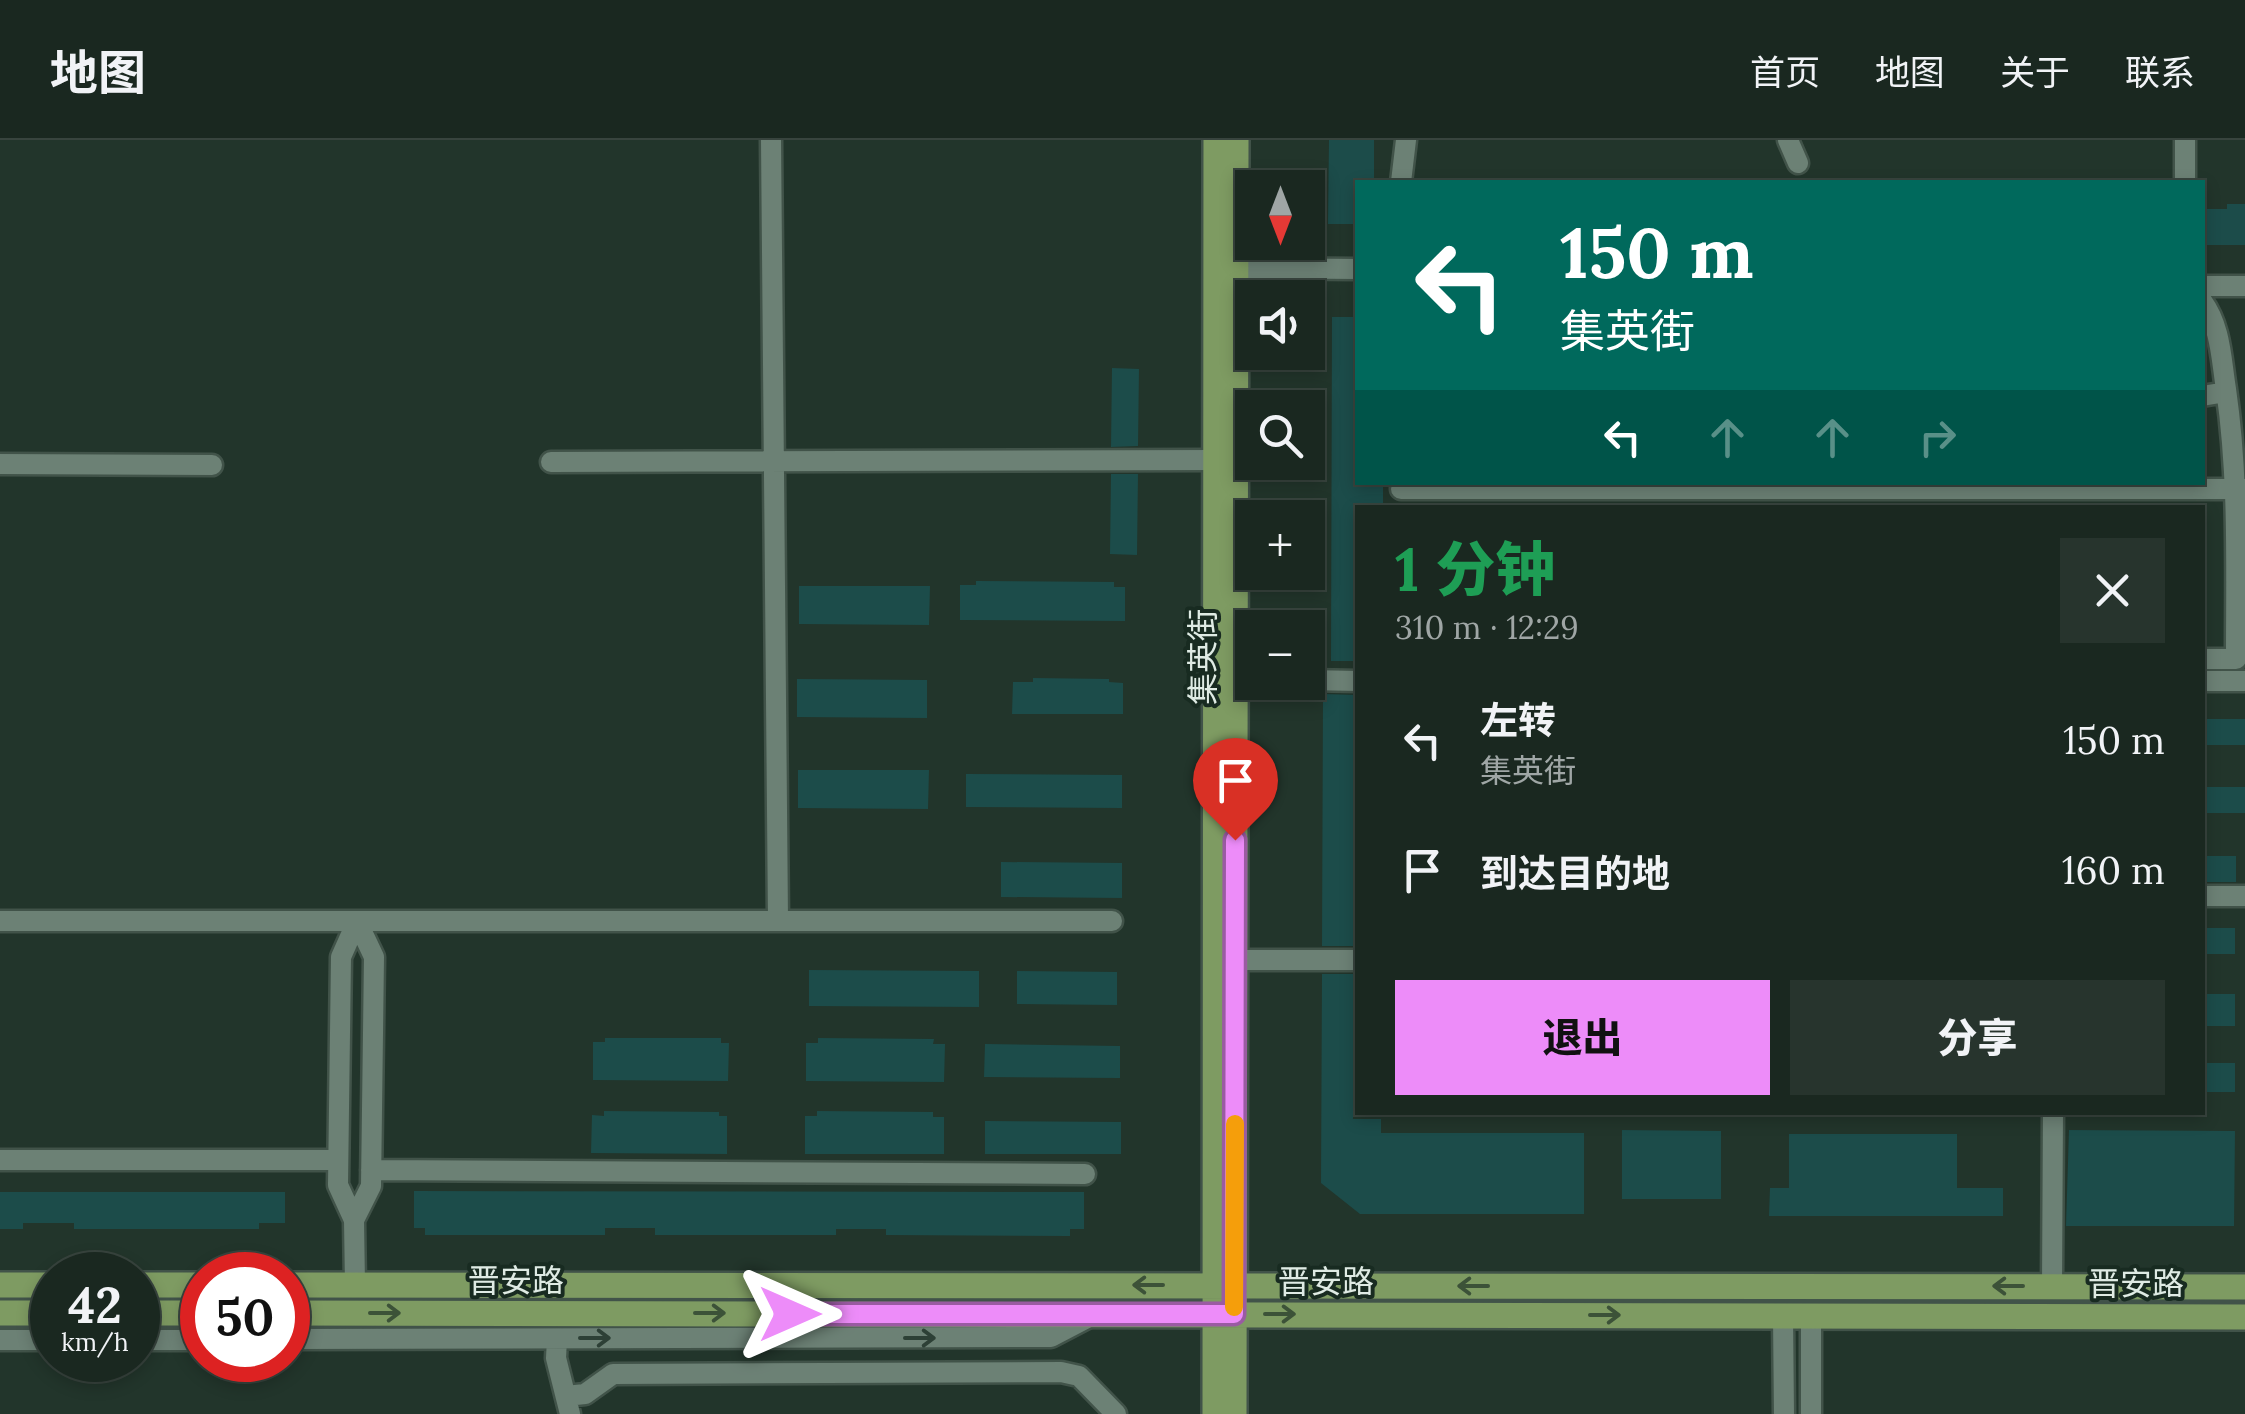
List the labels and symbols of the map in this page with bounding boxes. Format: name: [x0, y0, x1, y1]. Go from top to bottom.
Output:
north arrow: [1235, 170, 1325, 260]
street label: 集英街: [1182, 609, 1223, 705]
pin: [1193, 738, 1278, 841]
speed limit sign: 50: [180, 1252, 310, 1382]
street label: 晋安路: [468, 1260, 564, 1301]
street label: 晋安路: [1278, 1261, 1374, 1302]
position arrow: [738, 1262, 842, 1366]
street label: 晋安路: [2088, 1263, 2184, 1304]
one-way arrow: [1132, 1276, 1164, 1294]
one-way arrow: [1457, 1276, 1490, 1296]
one-way arrow: [1992, 1276, 2024, 1296]
one-way arrow: [368, 1304, 400, 1322]
one-way arrow: [692, 1304, 725, 1322]
one-way arrow: [1262, 1304, 1295, 1324]
one-way arrow: [1588, 1306, 1620, 1324]
one-way arrow: [902, 1328, 935, 1348]
one-way arrow: [578, 1329, 610, 1348]

